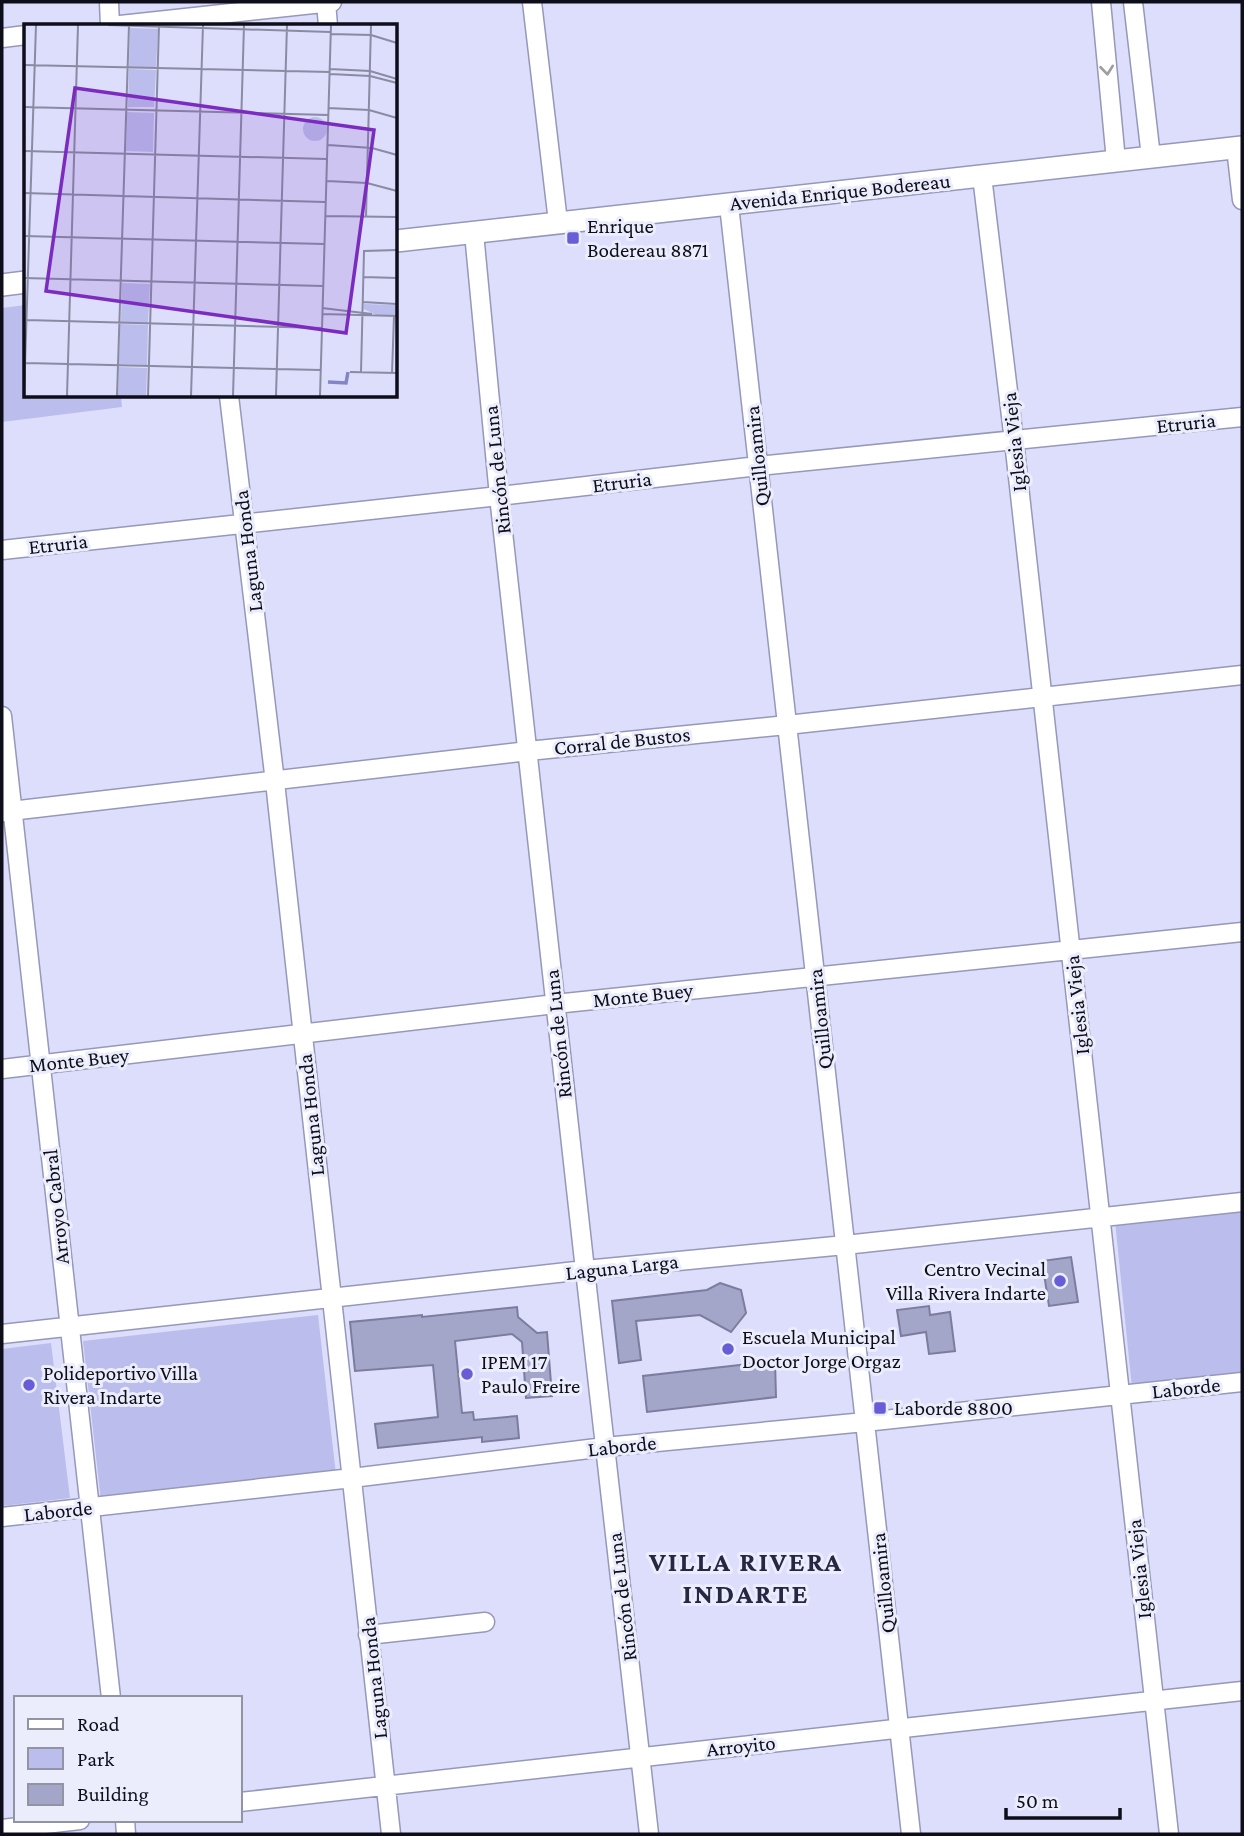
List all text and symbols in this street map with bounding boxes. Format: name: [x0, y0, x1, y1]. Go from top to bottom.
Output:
inset map: [24, 24, 397, 397]
one-way arrow: [1099, 64, 1114, 75]
street label: Avenida Enrique Bodereau: [729, 168, 951, 216]
place label: Enrique Bodereau 8871: [587, 214, 709, 262]
marker: Enrique Bodereau 8871: [565, 230, 581, 246]
street label: Iglesia Vieja: [997, 391, 1031, 493]
street label: Rincón de Luna: [478, 404, 516, 536]
street label: Quilloamira: [740, 404, 774, 507]
street label: Etruria: [1155, 408, 1217, 438]
street label: Etruria: [591, 466, 653, 498]
street label: Laguna Honda: [229, 488, 267, 613]
street label: Etruria: [27, 529, 89, 559]
street label: Corral de Bustos: [553, 722, 691, 760]
street label: Iglesia Vieja: [1060, 954, 1094, 1056]
street label: Quilloamira: [803, 967, 837, 1070]
street label: Rincón de Luna: [539, 968, 577, 1100]
street label: Monte Buey: [592, 978, 695, 1012]
street label: Monte Buey: [28, 1043, 131, 1077]
street label: Laguna Honda: [293, 1052, 329, 1177]
street label: Arroyo Cabral: [38, 1148, 74, 1266]
street label: Laguna Larga: [564, 1249, 680, 1285]
place label: Centro Vecinal Villa Rivera Indarte: [886, 1257, 1046, 1305]
marker: Centro Vecinal Villa Rivera Indarte: [1052, 1273, 1068, 1289]
place label: Escuela Municipal Doctor Jorge Orgaz: [742, 1325, 901, 1373]
marker: Escuela Municipal Doctor Jorge Orgaz: [720, 1341, 736, 1357]
place label: IPEM 17 Paulo Freire: [481, 1350, 580, 1398]
place label: Polideportivo Villa Rivera Indarte: [43, 1361, 198, 1409]
marker: IPEM 17 Paulo Freire: [459, 1366, 475, 1382]
street label: Laborde: [1151, 1372, 1221, 1404]
marker: Polideportivo Villa Rivera Indarte: [21, 1377, 37, 1393]
place label: Laborde 8800: [894, 1396, 1013, 1420]
marker: Laborde 8800: [872, 1400, 888, 1416]
street label: Laborde: [587, 1430, 657, 1462]
street label: Laborde: [23, 1495, 93, 1527]
street label: Iglesia Vieja: [1122, 1518, 1156, 1620]
street label: Rincón de Luna: [602, 1531, 642, 1663]
street label: Quilloamira: [866, 1531, 900, 1634]
district label: VILLA RIVERA INDARTE: [648, 1546, 843, 1609]
street label: Laguna Honda: [356, 1615, 392, 1740]
legend: [14, 1696, 242, 1822]
text: Road: [77, 1712, 120, 1736]
street label: Arroyito: [705, 1730, 777, 1762]
text: Park: [77, 1747, 114, 1771]
scale bar: [1006, 1776, 1120, 1820]
text: Building: [77, 1782, 149, 1806]
text: 50 m: [1016, 1789, 1059, 1813]

